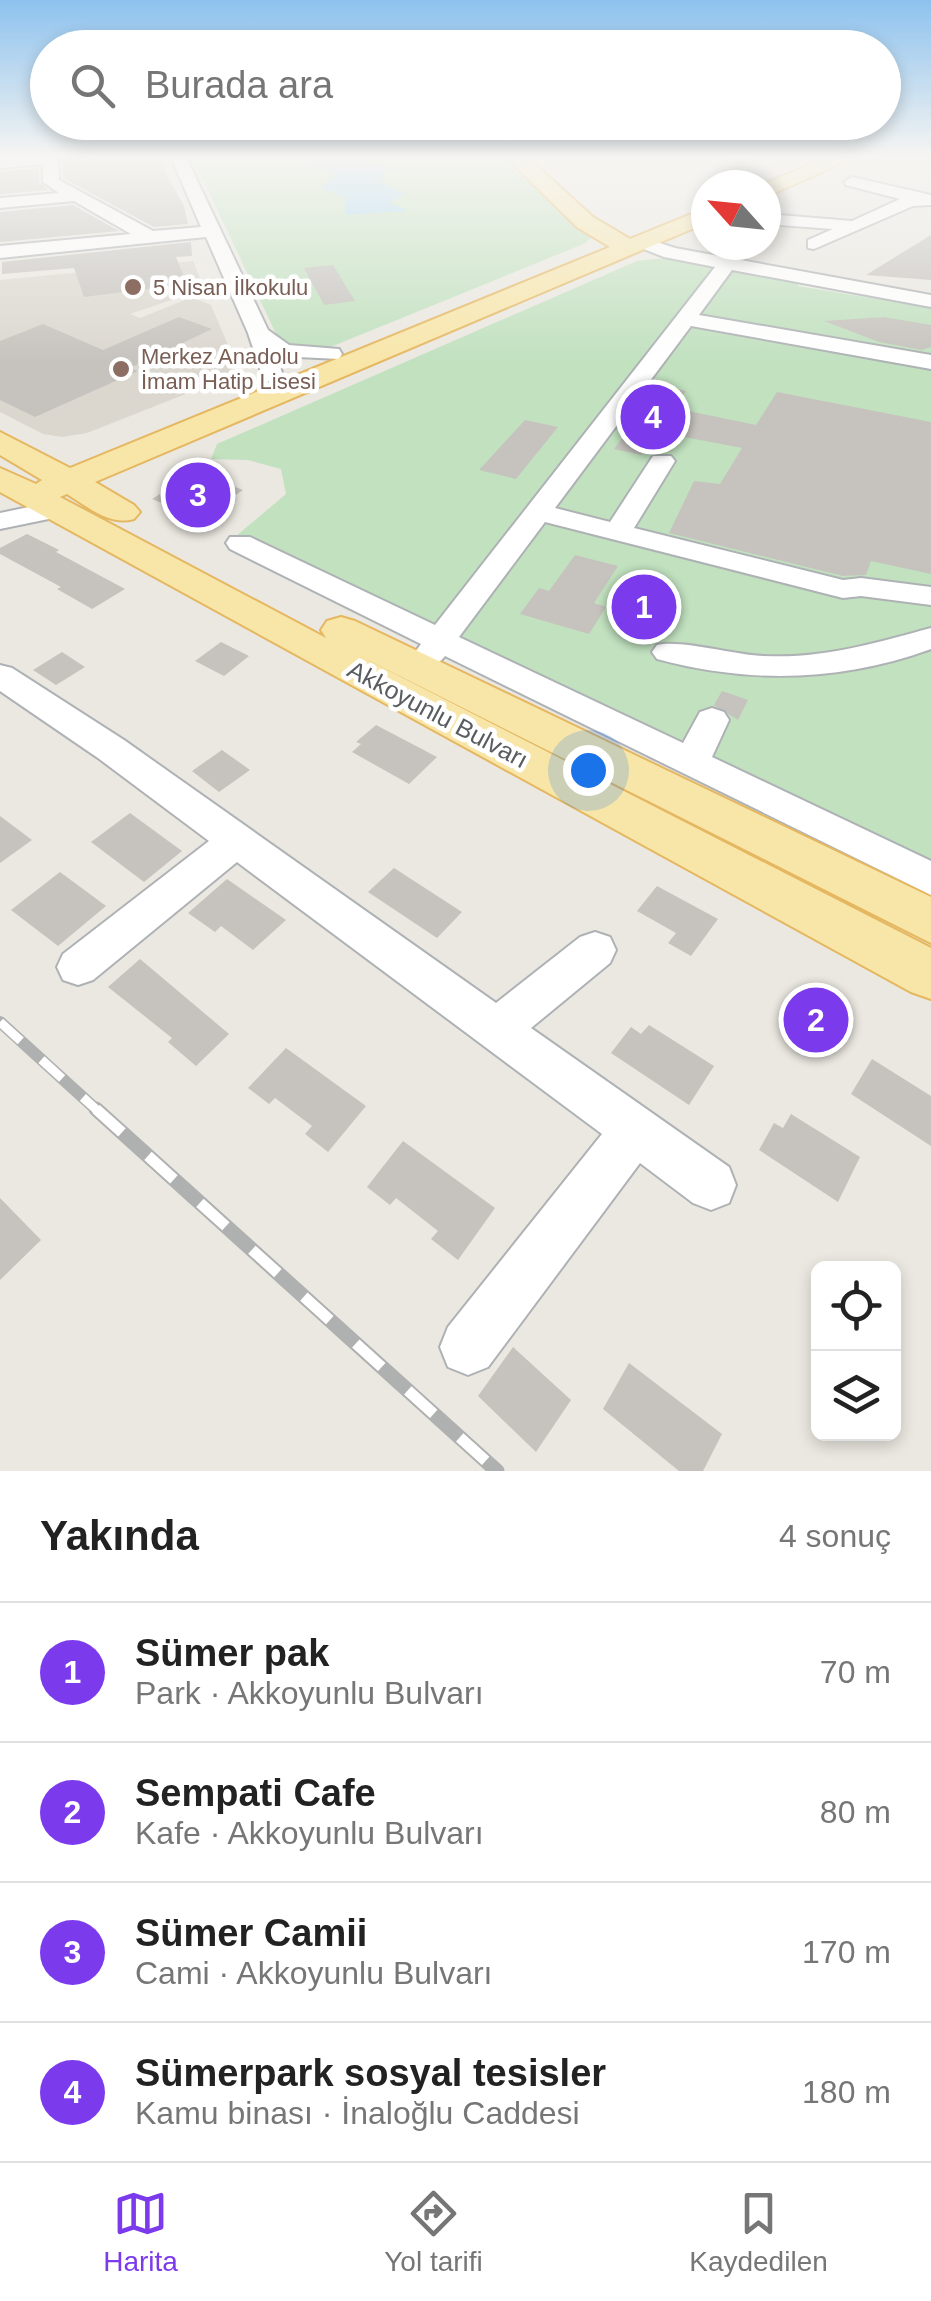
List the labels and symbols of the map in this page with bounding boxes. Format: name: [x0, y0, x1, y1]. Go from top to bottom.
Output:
north arrow: [691, 170, 781, 260]
place label: 5 Nisan İlkokulu: [153, 275, 308, 300]
marker: 5 Nisan İlkokulu: [122, 276, 144, 298]
place label: Merkez Anadolu İmam Hatip Lisesi: [141, 344, 316, 394]
marker: Merkez Anadolu İmam Hatip Lisesi: [110, 358, 132, 380]
pin: 4: [620, 380, 686, 454]
pin: 3: [166, 458, 230, 532]
pin: 1: [612, 570, 676, 644]
street label: Akkoyunlu Bulvarı: [343, 655, 533, 773]
your location: [563, 745, 614, 796]
pin: 2: [784, 982, 848, 1058]

